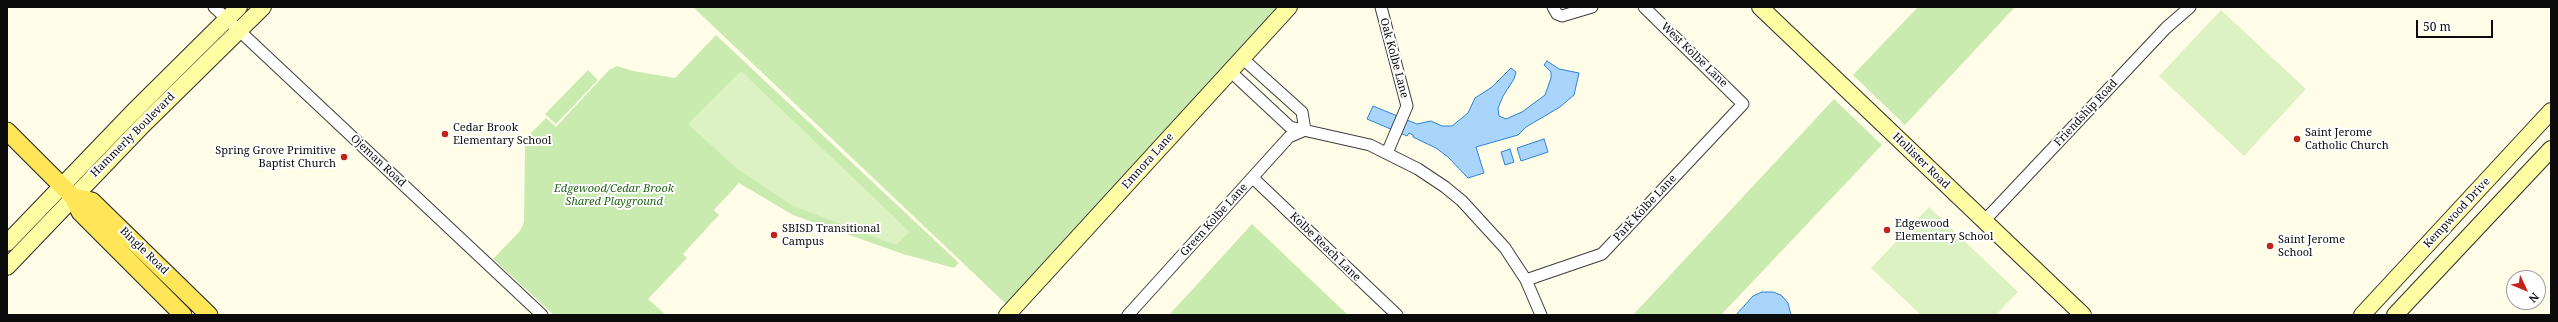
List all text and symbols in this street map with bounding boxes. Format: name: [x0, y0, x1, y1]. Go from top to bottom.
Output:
scale bar: [2418, 12, 2495, 38]
street label: Oak Kolbe Lane: [1377, 16, 1411, 100]
text: 50 m: [2423, 18, 2451, 35]
street label: West Kolbe Lane: [1658, 20, 1730, 90]
street label: Friendship Road: [2052, 77, 2120, 149]
street label: Hammerly Boulevard: [88, 90, 178, 180]
place label: Cedar Brook Elementary School: [453, 121, 551, 147]
place label: Saint Jerome Catholic Church: [2305, 126, 2389, 152]
marker: Cedar Brook Elementary School: [440, 129, 450, 139]
street label: Emnora Lane: [1119, 130, 1177, 192]
street label: Hollister Road: [1890, 130, 1952, 192]
street label: Ojeman Road: [348, 132, 408, 190]
marker: Saint Jerome Catholic Church: [2292, 134, 2302, 144]
place label: Spring Grove Primitive Baptist Church: [215, 144, 336, 170]
marker: Spring Grove Primitive Baptist Church: [339, 152, 349, 162]
street label: Park Kolbe Lane: [1611, 172, 1679, 244]
street label: Kempwood Drive: [2421, 175, 2493, 251]
street label: Green Kolbe Lane: [1178, 181, 1250, 259]
park label: Edgewood/Cedar Brook Shared Playground: [554, 182, 674, 208]
street label: Kolbe Reach Lane: [1287, 210, 1363, 284]
place label: Edgewood Elementary School: [1895, 217, 1993, 243]
place label: SBISD Transitional Campus: [782, 222, 880, 248]
street label: Bingle Road: [117, 225, 171, 277]
marker: Edgewood Elementary School: [1882, 225, 1892, 235]
marker: SBISD Transitional Campus: [769, 230, 779, 240]
place label: Saint Jerome School: [2278, 233, 2345, 259]
marker: Saint Jerome School: [2265, 241, 2275, 251]
north arrow: [2506, 270, 2546, 310]
text: N: [2526, 290, 2543, 306]

